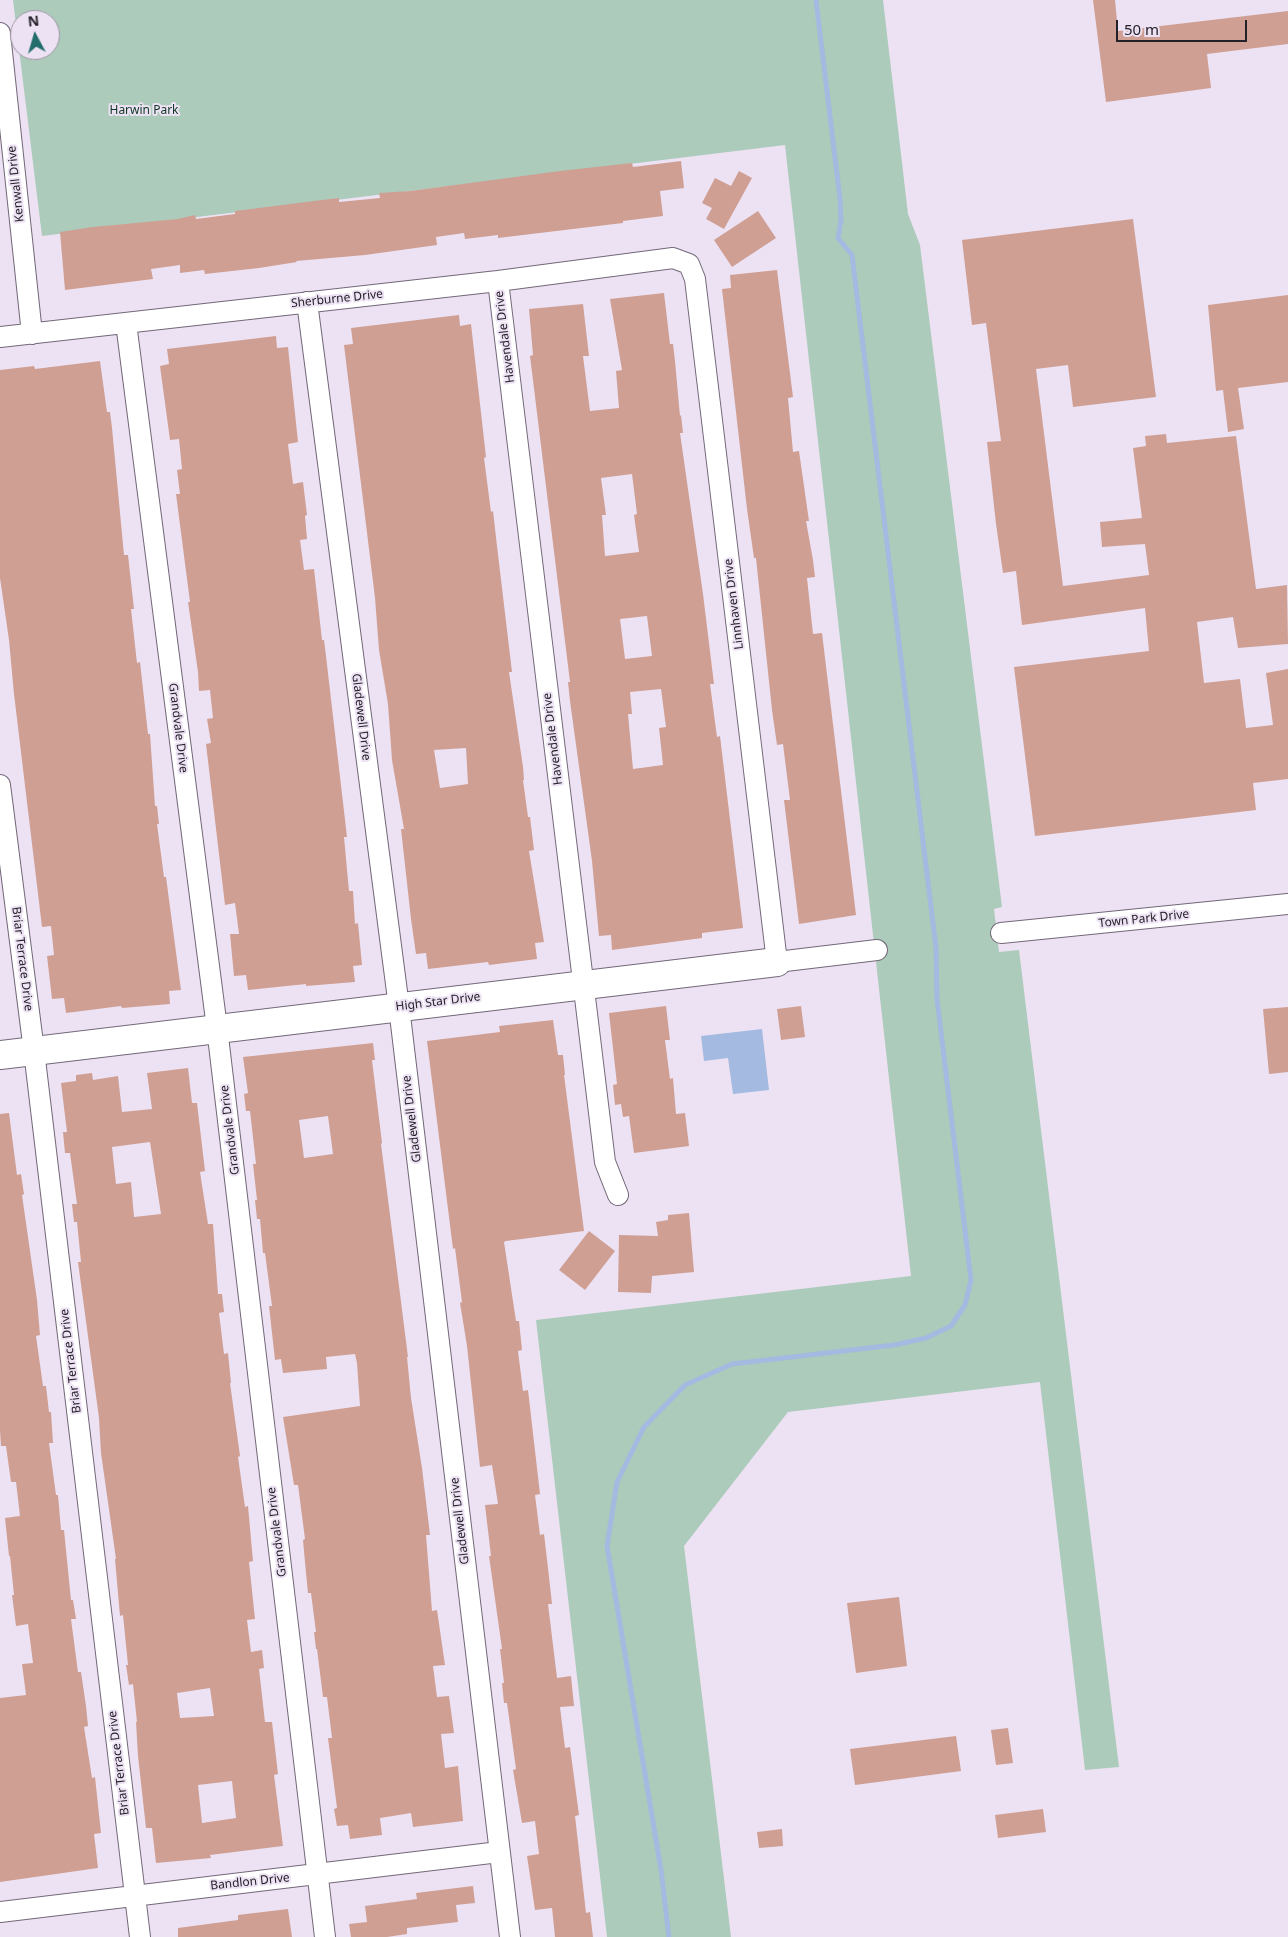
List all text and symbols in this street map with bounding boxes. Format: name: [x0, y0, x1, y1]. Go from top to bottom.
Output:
north arrow: [10, 10, 60, 60]
scale bar: [1118, 10, 1249, 42]
text: N: [27, 11, 40, 31]
text: 50 m: [1124, 19, 1159, 39]
park label: Harwin Park: [110, 104, 178, 118]
street label: Kenwall Drive: [5, 145, 27, 223]
street label: Sherburne Drive: [290, 287, 384, 311]
street label: Havendale Drive: [492, 290, 518, 384]
street label: Linnhaven Drive: [721, 558, 747, 650]
street label: Gladewell Drive: [349, 673, 373, 761]
street label: Grandvale Drive: [165, 682, 191, 774]
street label: Havendale Drive: [540, 692, 566, 786]
street label: Briar Terrace Drive: [8, 906, 36, 1012]
street label: Town Park Drive: [1098, 907, 1190, 931]
street label: High Star Drive: [395, 990, 481, 1014]
street label: Gladewell Drive: [400, 1075, 424, 1163]
street label: Grandvale Drive: [217, 1084, 243, 1176]
street label: Briar Terrace Drive: [57, 1308, 85, 1414]
street label: Gladewell Drive: [448, 1477, 472, 1565]
street label: Grandvale Drive: [264, 1486, 290, 1578]
street label: Briar Terrace Drive: [105, 1710, 133, 1816]
street label: Bandlon Drive: [210, 1871, 290, 1893]

